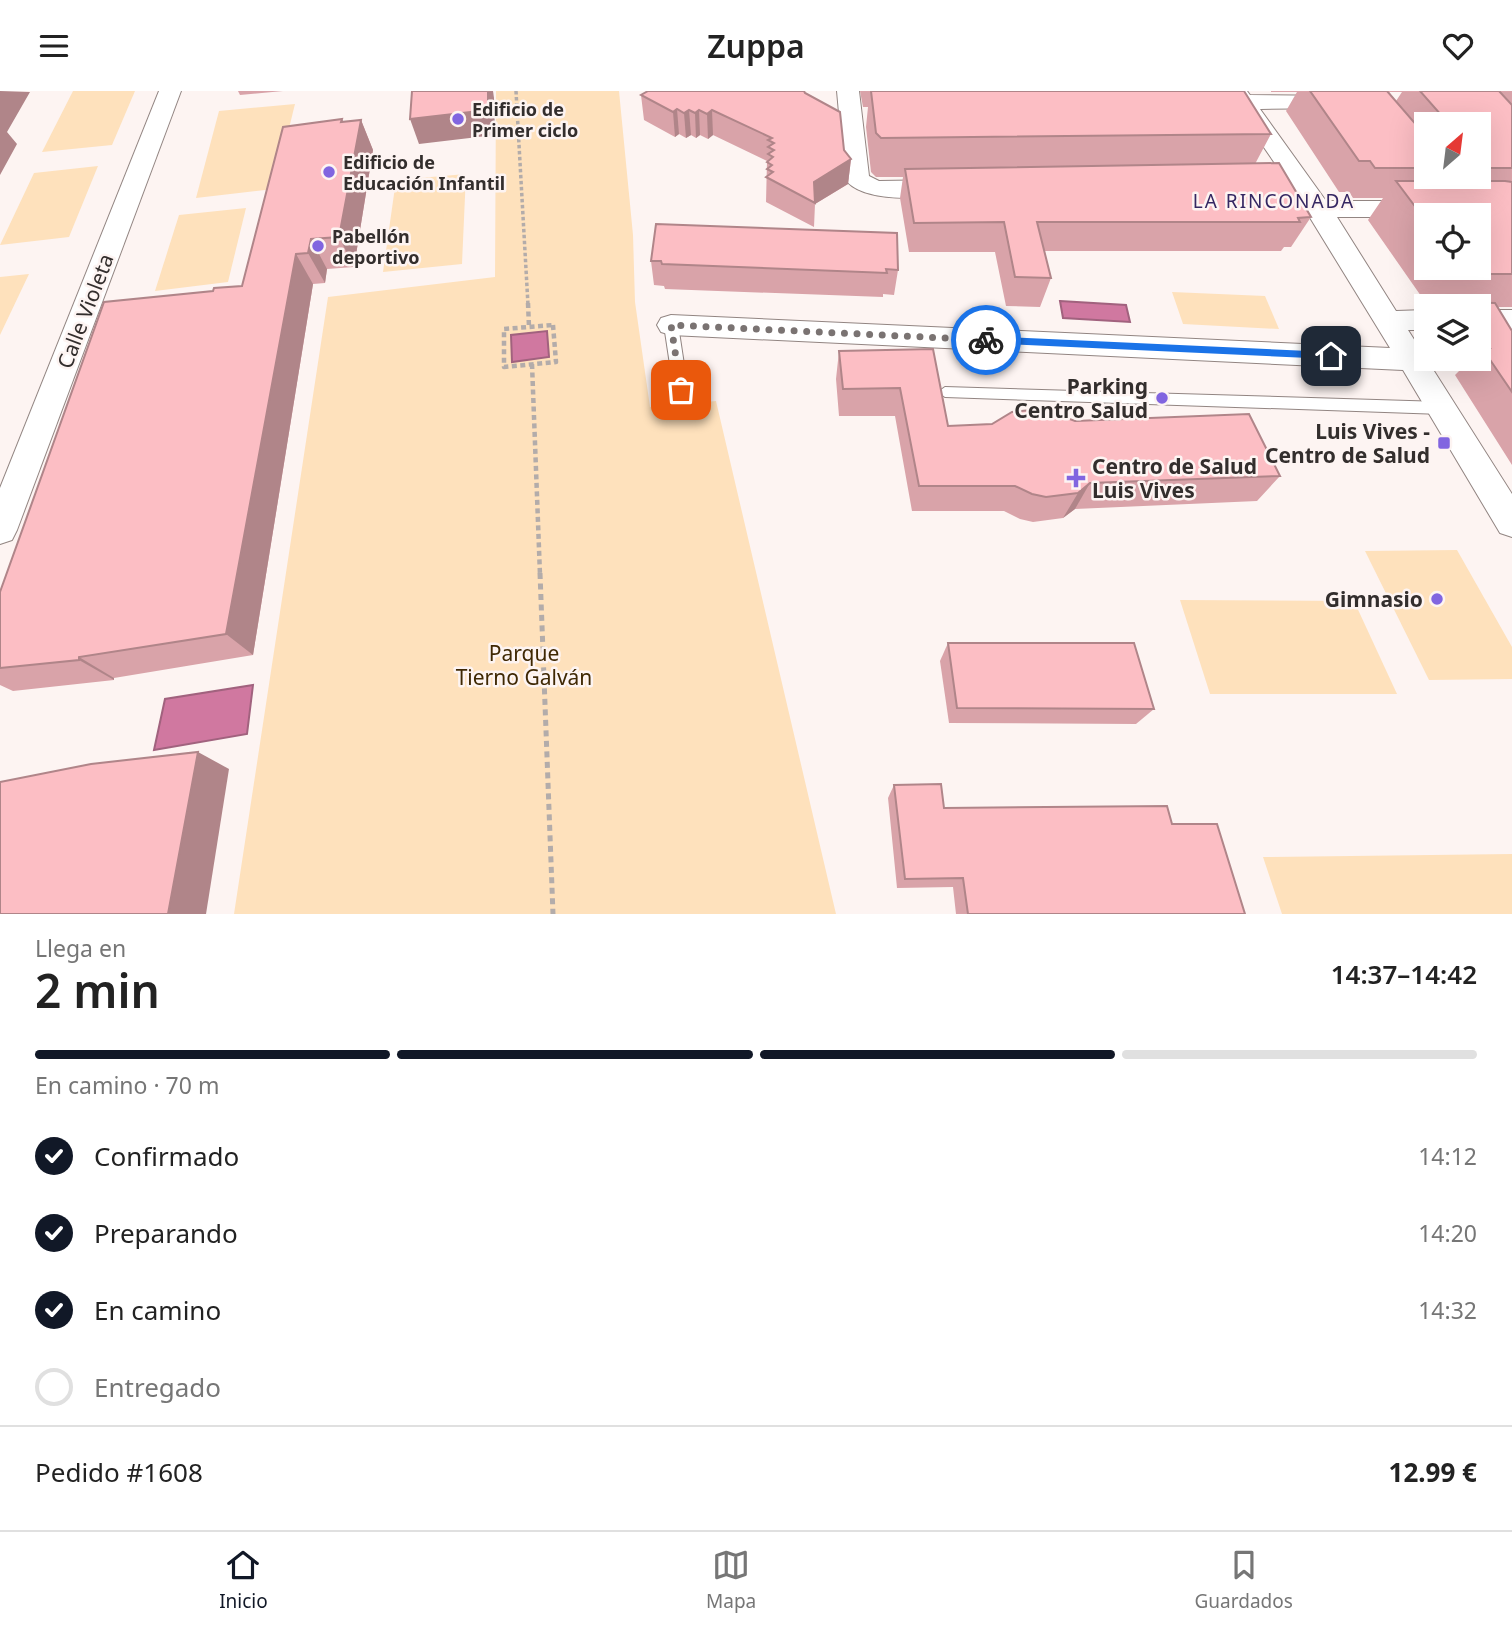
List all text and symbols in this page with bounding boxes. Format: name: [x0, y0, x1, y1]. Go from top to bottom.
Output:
text: Zuppa: [707, 24, 805, 67]
icon: menu: [35, 27, 73, 65]
icon: heart: [1439, 27, 1477, 65]
place label: Edificio de Primer ciclo: [472, 97, 578, 142]
marker: Edificio de Primer ciclo: [450, 111, 466, 127]
north arrow: [1414, 112, 1491, 189]
map controls: [1414, 112, 1491, 371]
place label: Edificio de Educación Infantil: [343, 150, 505, 195]
marker: Edificio de Educación Infantil: [321, 164, 337, 180]
district label: LA RINCONADA: [1193, 188, 1355, 214]
button: locate: [1414, 203, 1491, 280]
place label: Pabellón deportivo: [332, 224, 420, 269]
marker: Pabellón deportivo: [310, 238, 326, 254]
street label: Calle Violeta: [50, 250, 120, 372]
button: layers: [1414, 294, 1491, 371]
courier: [951, 305, 1021, 375]
icon: bike: [967, 321, 1005, 359]
pin: [1301, 326, 1361, 386]
icon: home: [1312, 337, 1350, 375]
pin: [651, 360, 711, 420]
icon: bag: [662, 371, 700, 409]
place label: Parking Centro Salud: [1014, 372, 1148, 424]
marker: Parking Centro Salud: [1154, 390, 1170, 406]
place label: Luis Vives - Centro de Salud: [1265, 417, 1430, 469]
marker: Luis Vives - Centro de Salud: [1436, 435, 1452, 451]
place label: Centro de Salud Luis Vives: [1092, 452, 1257, 504]
marker: Centro de Salud Luis Vives: [1066, 468, 1086, 488]
place label: Gimnasio: [1325, 585, 1423, 613]
marker: Gimnasio: [1429, 591, 1445, 607]
park label: Parque Tierno Galván: [456, 639, 592, 691]
text: Llega en: [35, 932, 126, 964]
text: 14:37–14:42: [1331, 956, 1477, 992]
text: 2 min: [35, 959, 160, 1021]
text: En camino · 70 m: [35, 1069, 219, 1101]
icon: check: [35, 1137, 73, 1175]
text: Confirmado: [94, 1138, 239, 1174]
text: 14:12: [1418, 1140, 1477, 1172]
icon: check: [35, 1214, 73, 1252]
text: Preparando: [94, 1215, 238, 1251]
text: 14:20: [1418, 1217, 1477, 1249]
icon: check: [35, 1291, 73, 1329]
text: En camino: [94, 1292, 221, 1328]
text: 14:32: [1418, 1294, 1477, 1326]
text: Entregado: [94, 1369, 221, 1405]
text: Pedido #1608: [35, 1454, 203, 1490]
text: 12.99 €: [1389, 1454, 1477, 1490]
tab: Inicio: [219, 1546, 268, 1614]
tab: Mapa: [706, 1546, 756, 1614]
tab: Guardados: [1195, 1546, 1293, 1614]

